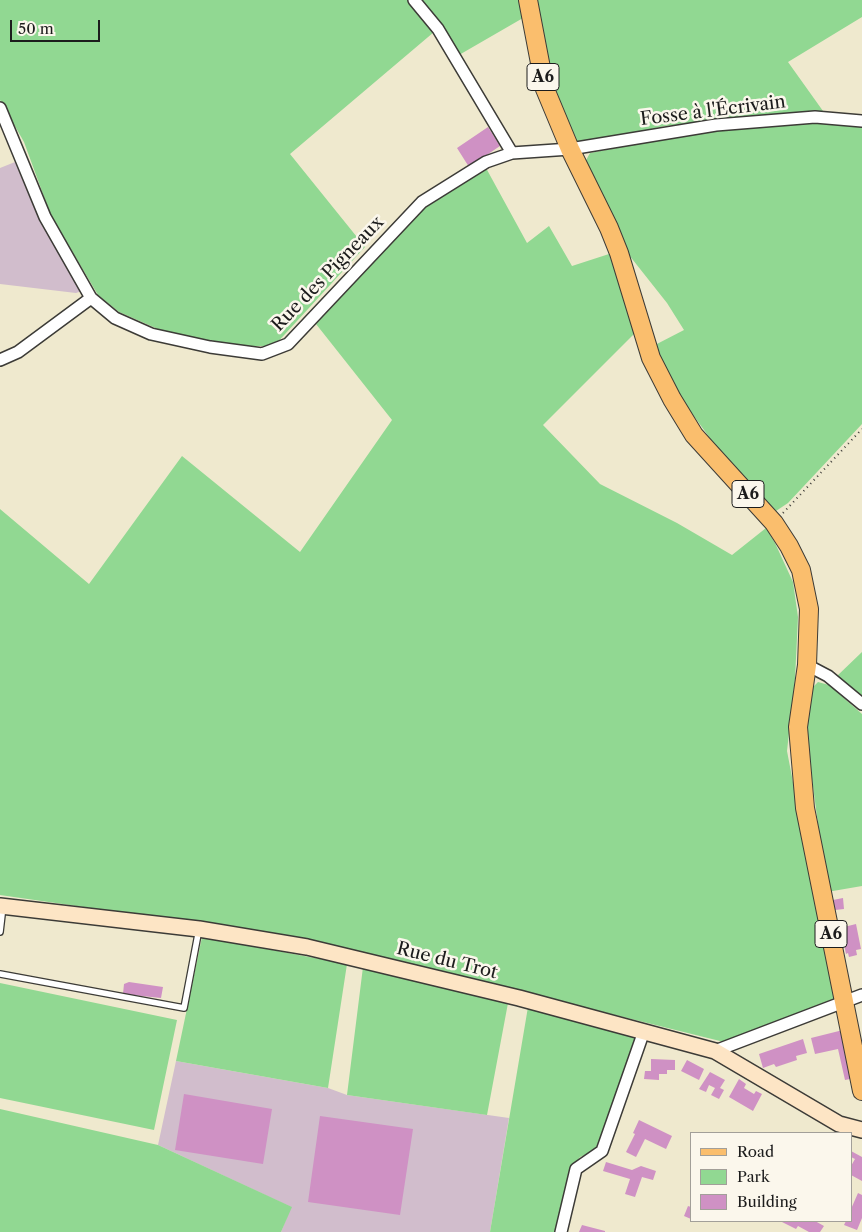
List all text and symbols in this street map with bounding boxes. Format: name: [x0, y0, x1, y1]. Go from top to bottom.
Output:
scale bar: [12, 10, 102, 42]
text: 50 m: [18, 19, 54, 38]
road number: A6: [527, 64, 559, 90]
street label: Fosse à l'Écrivain: [639, 91, 787, 131]
street label: Rue des Pigneaux: [267, 212, 389, 336]
road number: A6: [732, 480, 764, 508]
road number: A6: [815, 921, 847, 948]
street label: Rue du Trot: [394, 938, 500, 984]
legend: [690, 1132, 852, 1222]
text: Road: [737, 1142, 774, 1161]
text: Park: [737, 1167, 770, 1186]
text: Building: [737, 1192, 797, 1211]

